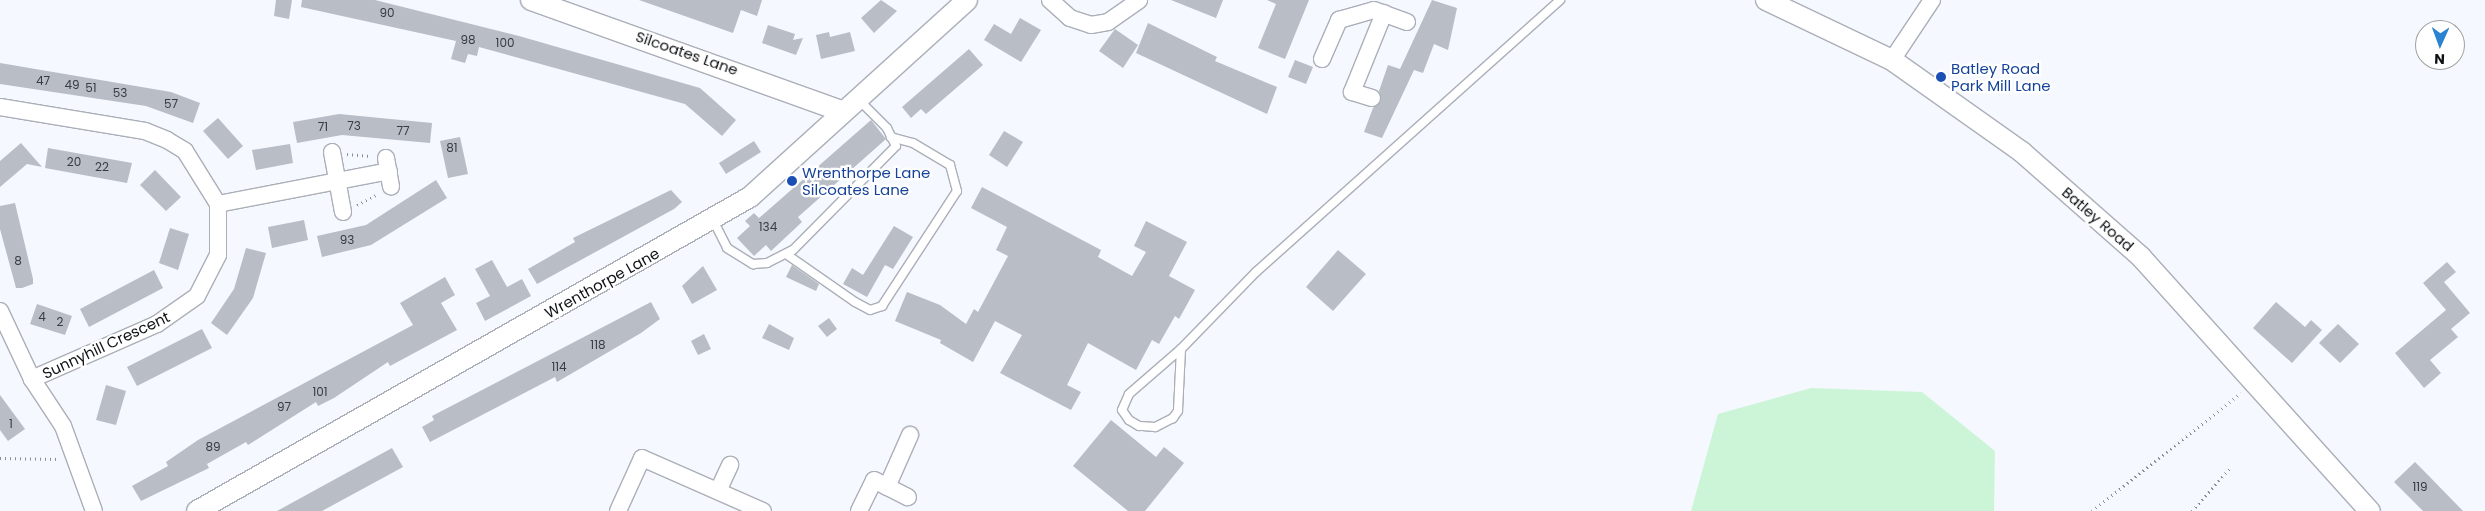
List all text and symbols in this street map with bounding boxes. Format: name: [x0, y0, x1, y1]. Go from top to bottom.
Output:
house number: 90: [379, 6, 395, 20]
north arrow: [2415, 20, 2465, 70]
street label: Silcoates Lane: [633, 27, 741, 79]
house number: 98: [460, 33, 476, 47]
house number: 100: [496, 36, 514, 50]
text: N: [2434, 49, 2445, 69]
place label: Batley Road Park Mill Lane: [1951, 59, 2051, 94]
marker: Batley Road Park Mill Lane: [1935, 71, 1947, 83]
house number: 47: [36, 74, 50, 88]
house number: 49: [64, 78, 80, 92]
house number: 51: [85, 81, 97, 95]
house number: 53: [113, 86, 127, 100]
house number: 57: [164, 97, 178, 111]
house number: 73: [347, 119, 361, 133]
house number: 71: [318, 120, 328, 134]
house number: 77: [396, 124, 410, 138]
house number: 81: [446, 141, 458, 155]
house number: 20: [67, 155, 81, 169]
house number: 22: [95, 160, 109, 174]
place label: Wrenthorpe Lane Silcoates Lane: [802, 163, 930, 198]
marker: Wrenthorpe Lane Silcoates Lane: [786, 175, 798, 187]
street label: Batley Road: [2058, 183, 2138, 255]
house number: 134: [759, 220, 777, 234]
house number: 93: [340, 233, 354, 247]
street label: Wrenthorpe Lane: [542, 244, 662, 322]
house number: 8: [14, 254, 22, 268]
street label: Sunnyhill Crescent: [39, 308, 173, 382]
house number: 4: [38, 310, 46, 324]
house number: 2: [57, 315, 63, 329]
house number: 118: [590, 338, 606, 352]
house number: 114: [551, 360, 567, 374]
house number: 101: [312, 385, 328, 399]
house number: 97: [277, 400, 291, 414]
house number: 1: [9, 417, 13, 431]
house number: 89: [205, 440, 221, 454]
house number: 119: [2412, 480, 2428, 494]

